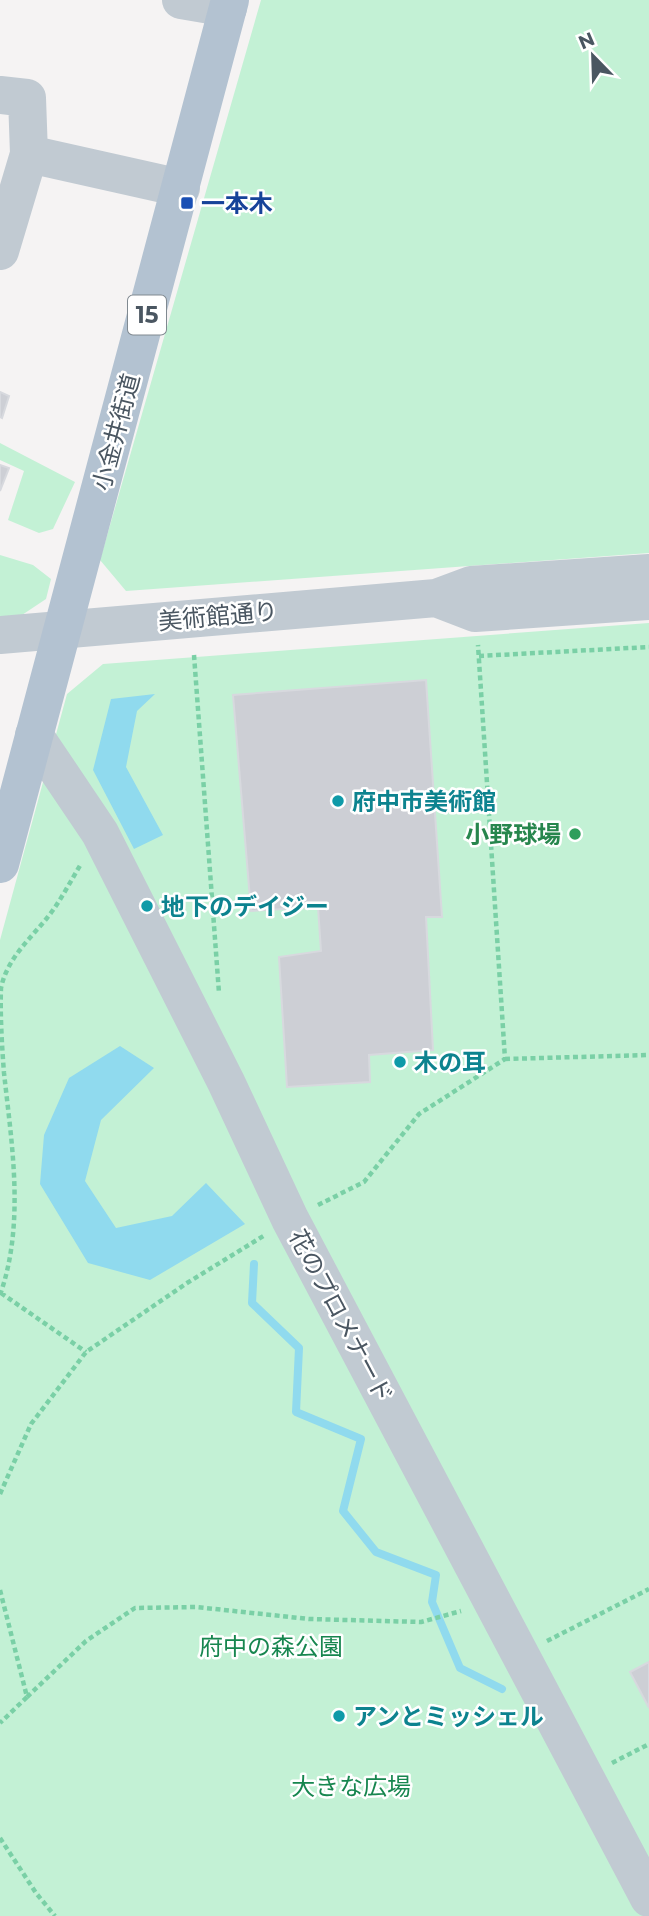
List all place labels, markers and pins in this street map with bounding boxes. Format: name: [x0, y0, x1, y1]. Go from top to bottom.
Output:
place label: 一本木: [201, 189, 273, 218]
marker: 一本木: [179, 195, 195, 211]
place label: 府中市美術館: [352, 787, 496, 816]
marker: 府中市美術館: [330, 793, 346, 809]
place label: 小野球場: [465, 820, 561, 849]
marker: 小野球場: [567, 826, 583, 842]
place label: 地下のデイジー: [161, 892, 329, 921]
marker: 地下のデイジー: [139, 898, 155, 914]
place label: 木の耳: [414, 1048, 486, 1077]
marker: 木の耳: [392, 1054, 408, 1070]
place label: アンとミッシェル: [353, 1702, 544, 1731]
marker: アンとミッシェル: [331, 1708, 347, 1724]

